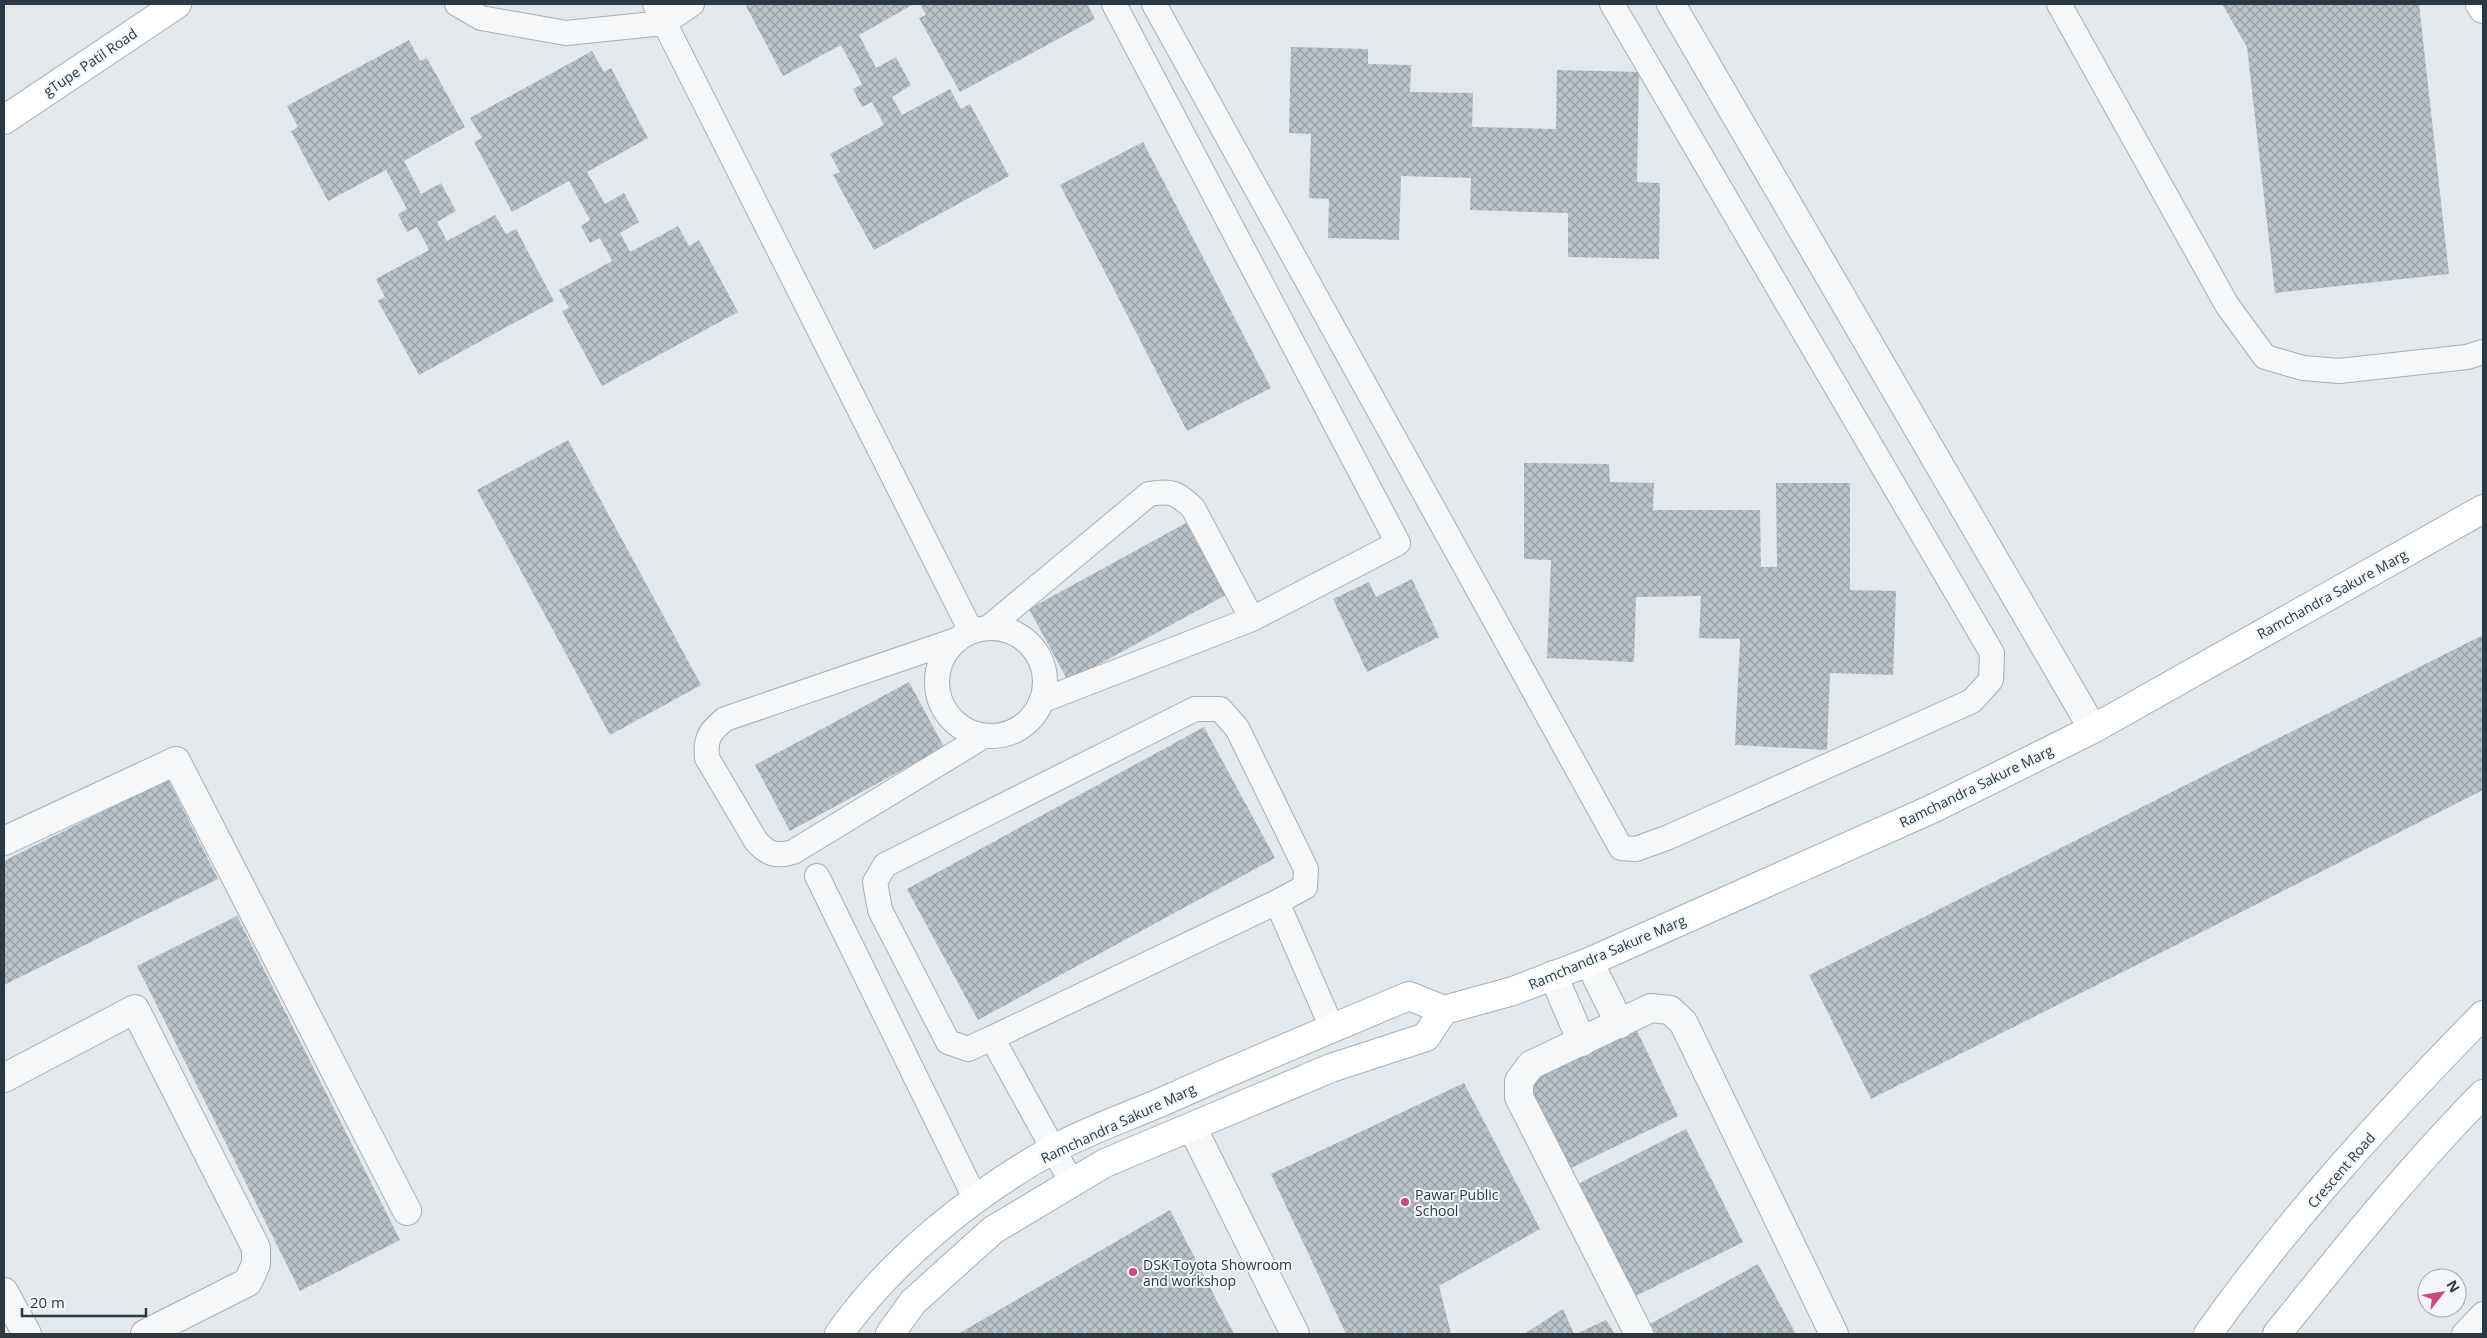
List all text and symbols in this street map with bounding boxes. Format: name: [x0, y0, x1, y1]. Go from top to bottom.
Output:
street label: gTupe Patil Road: [39, 24, 141, 100]
street label: Ramchandra Sakure Marg: [2253, 545, 2411, 643]
street label: Ramchandra Sakure Marg: [1896, 740, 2056, 832]
street label: Ramchandra Sakure Marg: [1525, 910, 1689, 994]
street label: Ramchandra Sakure Marg: [1037, 1079, 1199, 1167]
street label: Crescent Road: [2303, 1128, 2379, 1212]
place label: Pawar Public School: [1415, 1185, 1499, 1220]
marker: Pawar Public School: [1399, 1196, 1411, 1208]
place label: DSK Toyota Showroom and workshop: [1143, 1255, 1292, 1290]
marker: DSK Toyota Showroom and workshop: [1127, 1266, 1139, 1278]
north arrow: [2417, 1268, 2467, 1318]
text: N: [2442, 1276, 2465, 1296]
scale bar: [22, 1286, 146, 1318]
text: 20 m: [30, 1292, 65, 1312]

